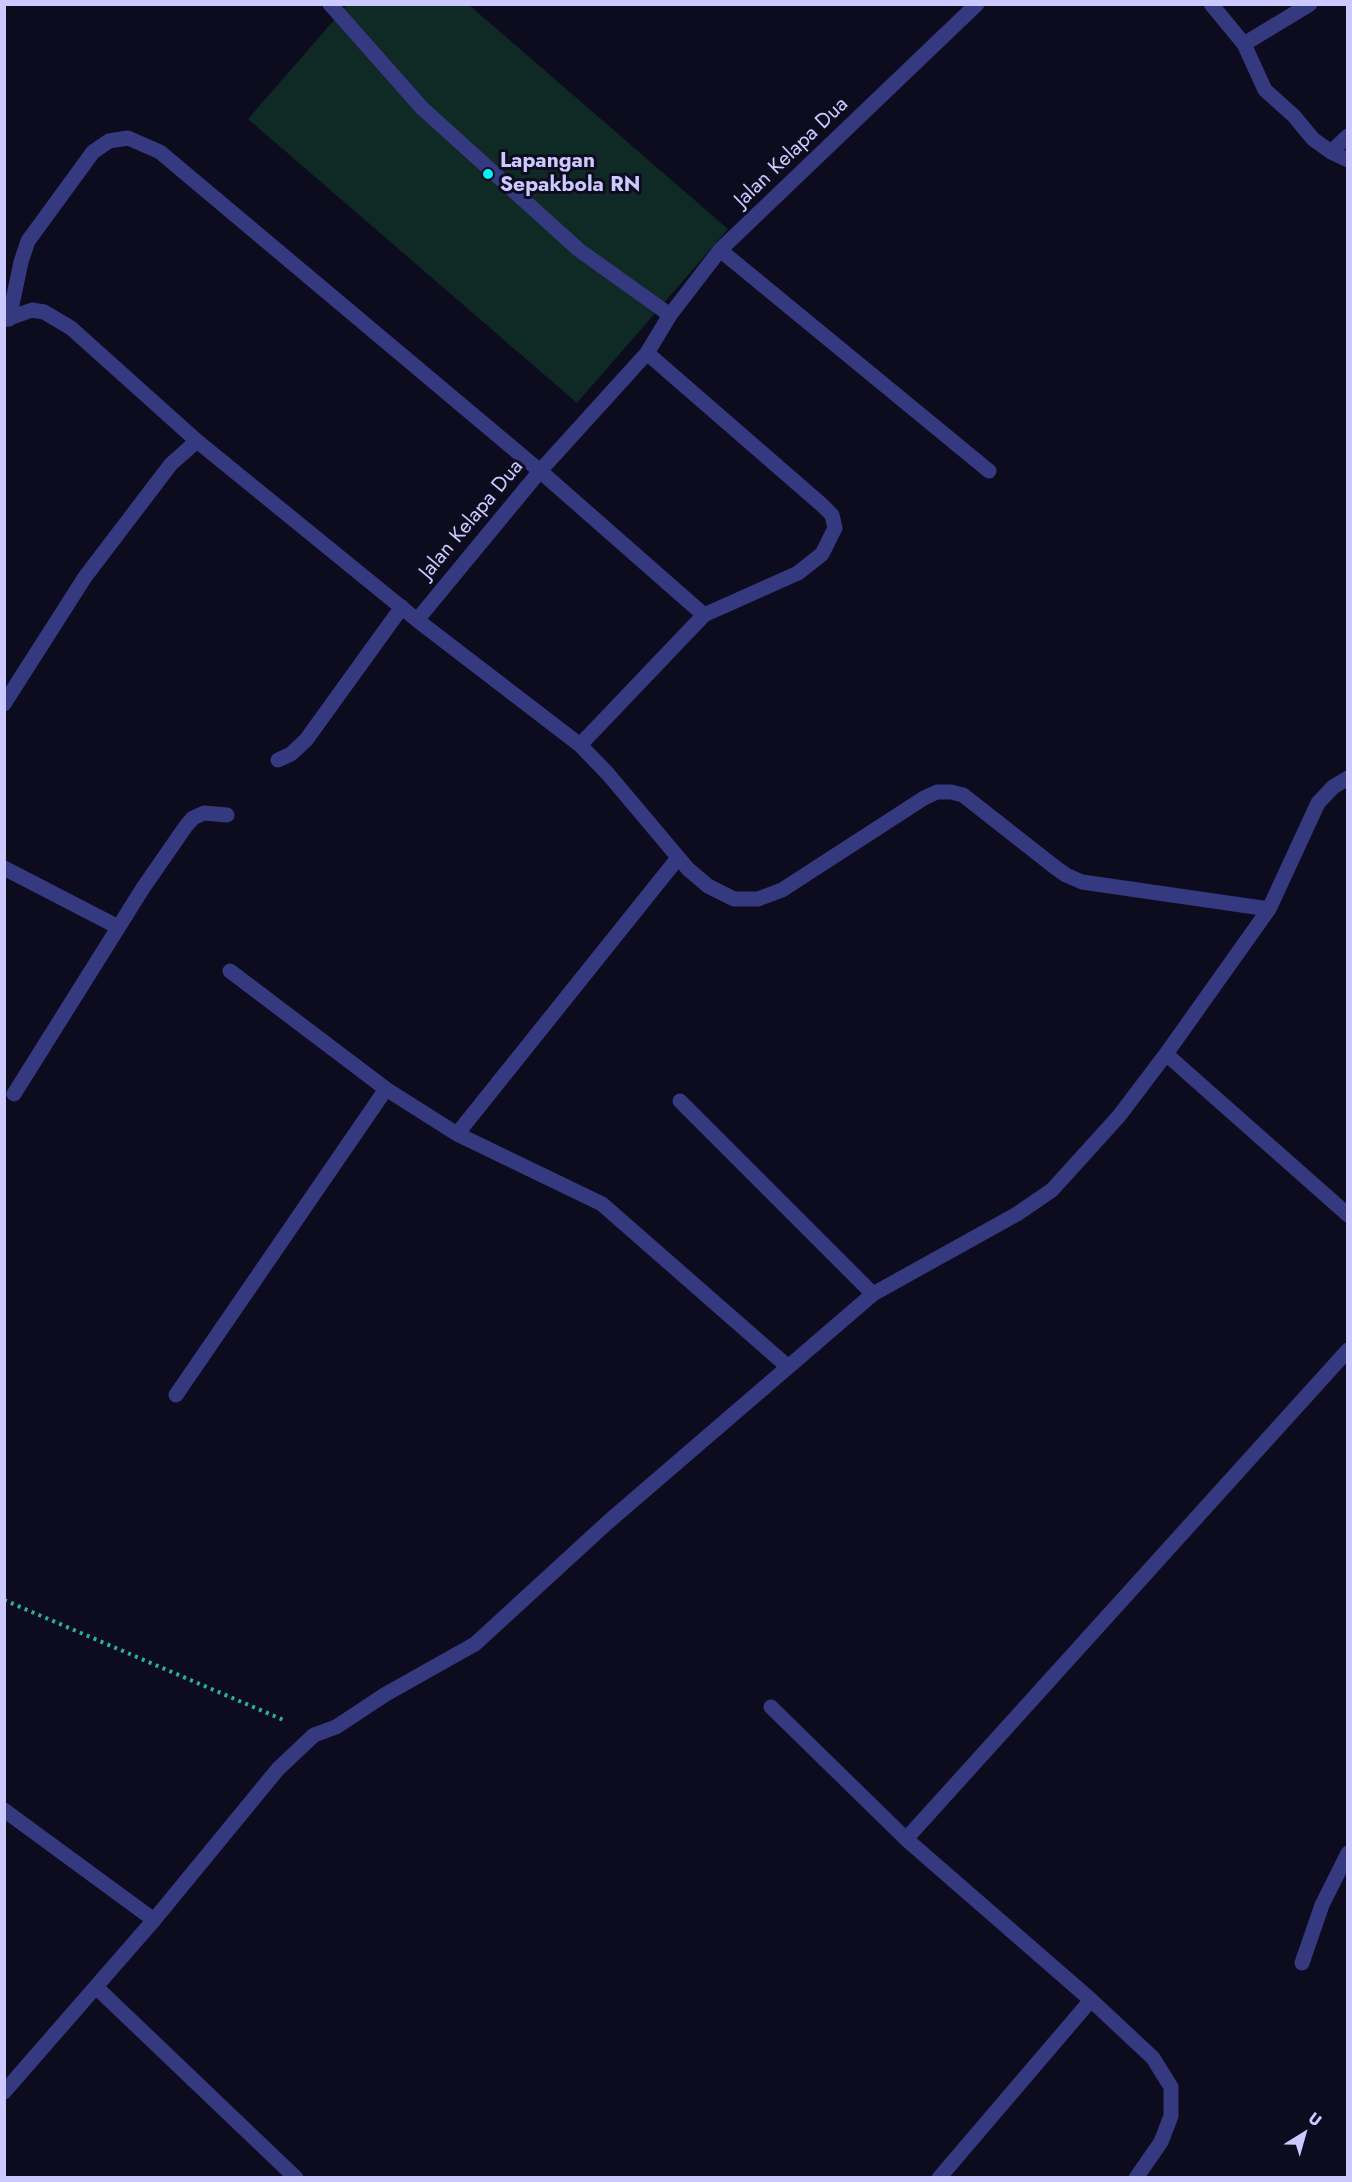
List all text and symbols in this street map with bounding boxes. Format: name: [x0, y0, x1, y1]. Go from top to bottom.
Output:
street label: Jalan Kelapa Dua: [730, 92, 854, 214]
place label: Lapangan Sepakbola RN: [500, 149, 640, 199]
marker: Lapangan Sepakbola RN: [481, 167, 495, 181]
street label: Jalan Kelapa Dua: [415, 455, 529, 585]
north arrow: [1274, 2104, 1334, 2164]
text: U: [1304, 2107, 1327, 2132]

